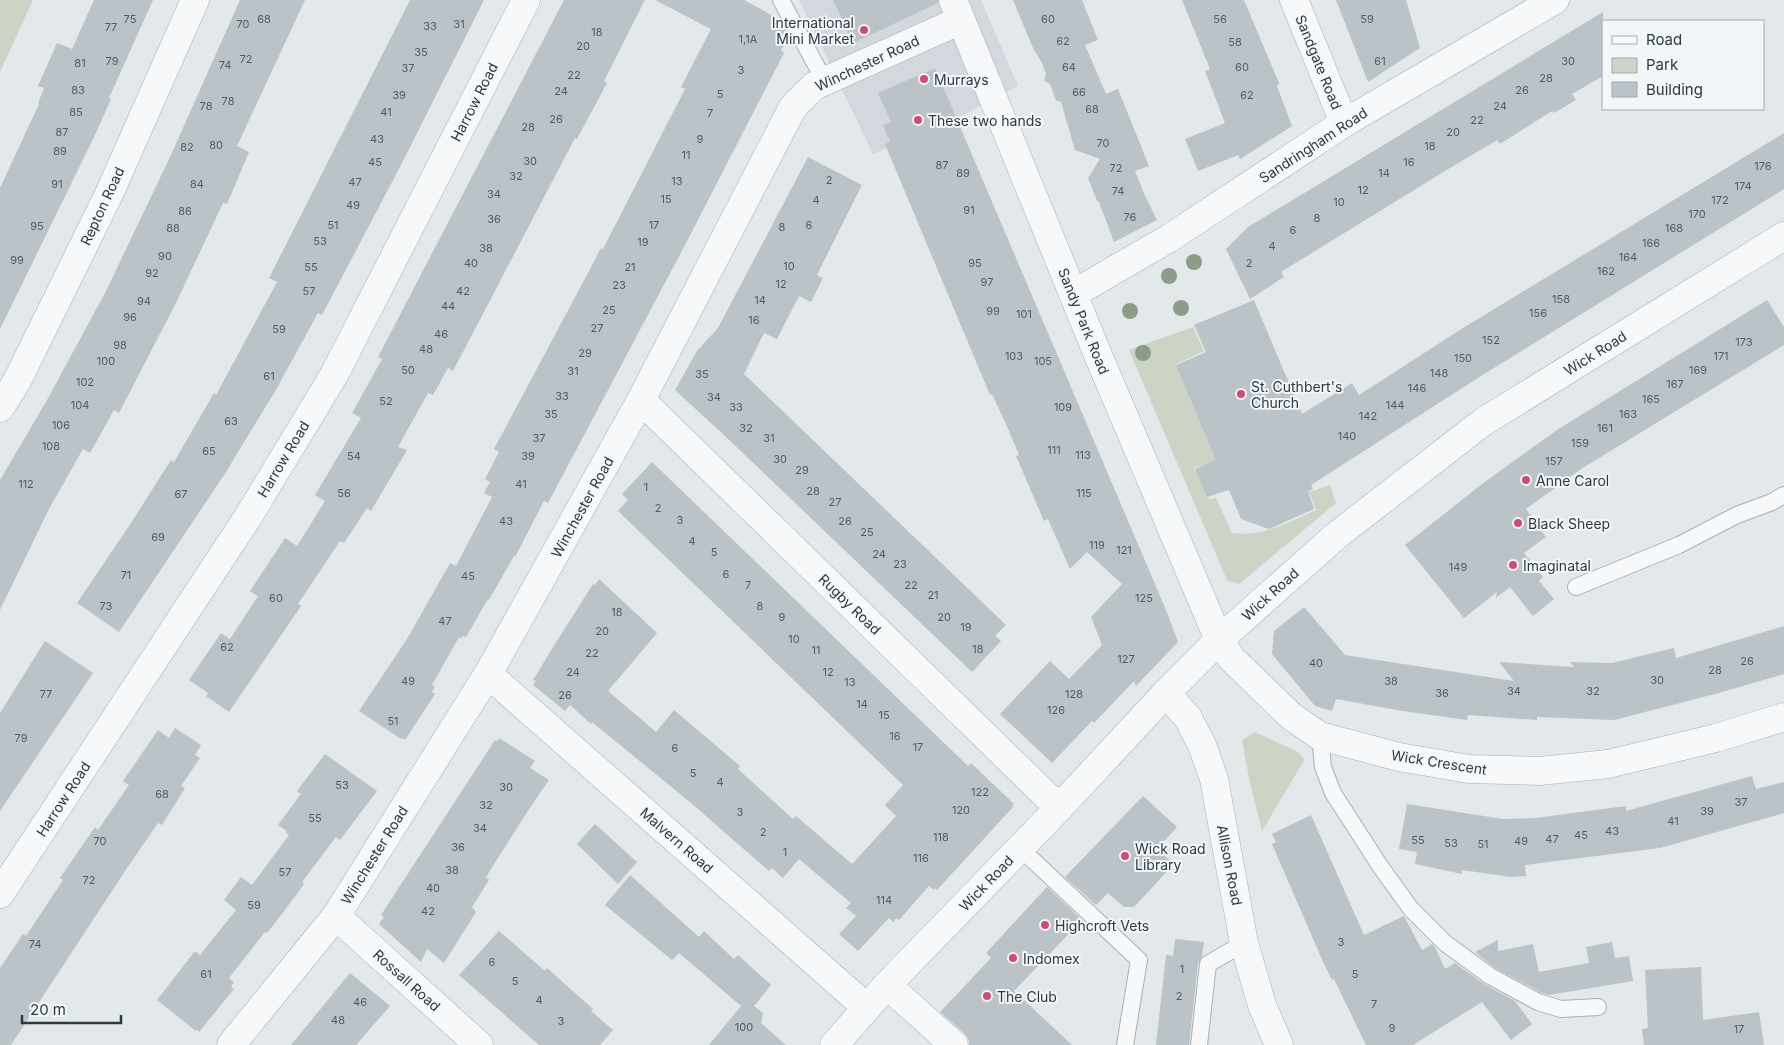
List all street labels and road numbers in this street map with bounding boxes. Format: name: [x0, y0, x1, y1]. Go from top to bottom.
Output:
street label: Sandgate Road: [1292, 12, 1346, 112]
street label: Winchester Road: [812, 31, 922, 95]
street label: Harrow Road: [447, 60, 501, 144]
street label: Sandringham Road: [1256, 104, 1370, 186]
street label: Repton Road: [76, 164, 128, 248]
street label: Sandy Park Road: [1055, 265, 1113, 377]
street label: Wick Road: [1561, 327, 1629, 379]
street label: Harrow Road: [254, 418, 312, 500]
street label: Winchester Road: [547, 454, 617, 560]
street label: Wick Road: [1238, 564, 1302, 624]
street label: Rugby Road: [815, 570, 885, 638]
street label: Wick Crescent: [1390, 746, 1488, 778]
street label: Harrow Road: [32, 758, 94, 840]
street label: Winchester Road: [337, 803, 411, 907]
street label: Malvern Road: [637, 804, 717, 876]
street label: Allison Road: [1214, 823, 1246, 907]
street label: Wick Road: [955, 852, 1017, 914]
street label: Rossall Road: [370, 945, 444, 1015]

